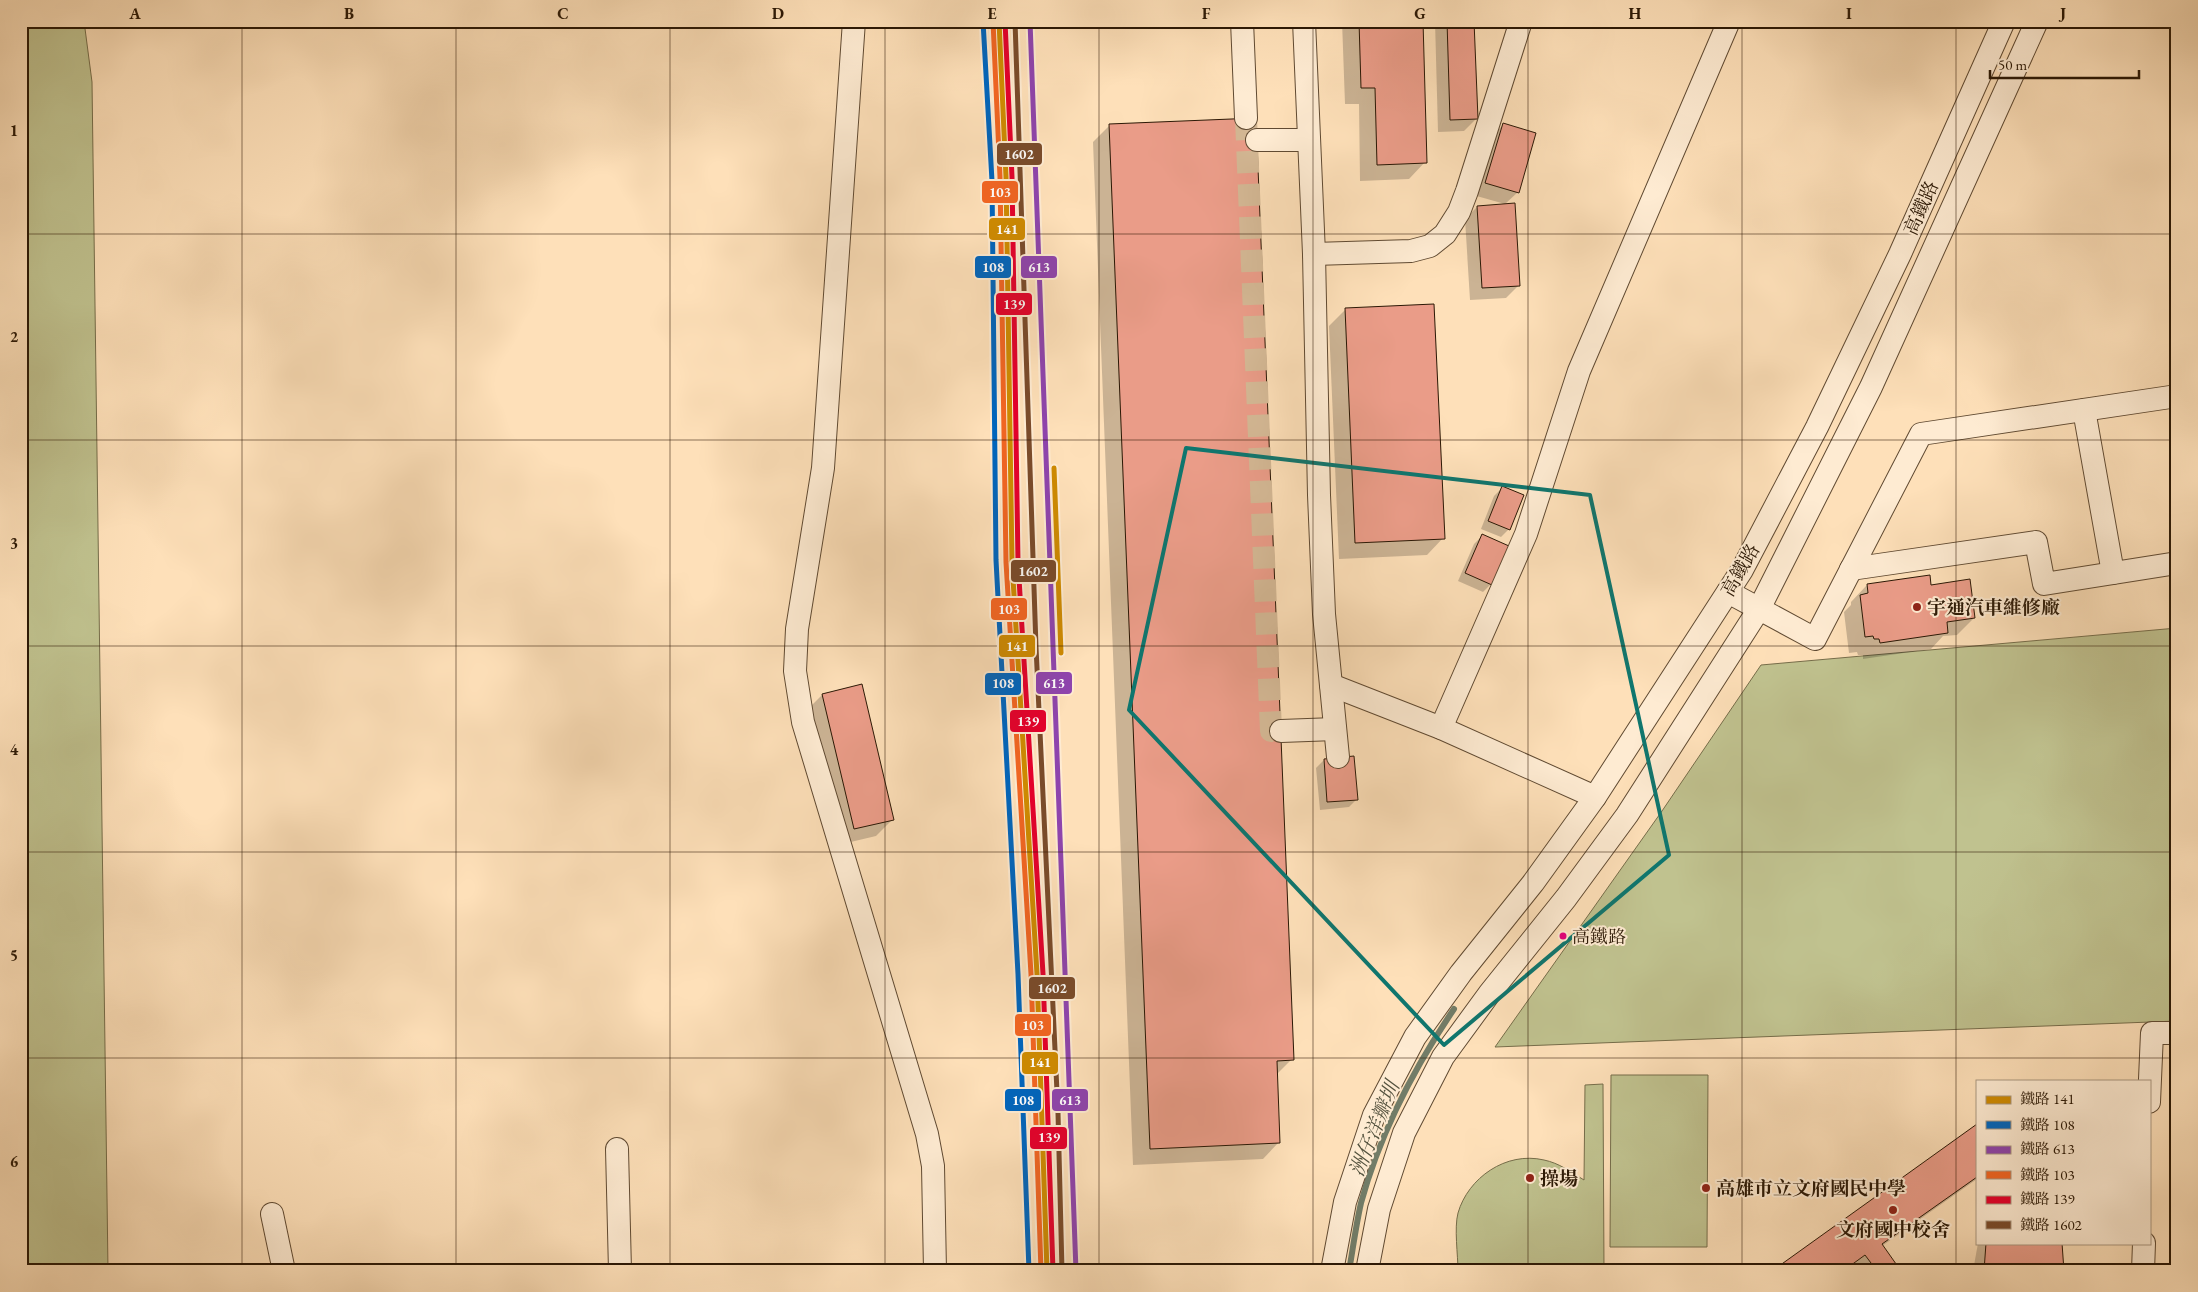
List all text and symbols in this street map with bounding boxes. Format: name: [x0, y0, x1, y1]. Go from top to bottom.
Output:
text: A: [128, 3, 141, 24]
text: B: [344, 3, 354, 24]
text: C: [557, 3, 569, 24]
text: D: [772, 3, 784, 24]
text: E: [987, 3, 997, 24]
text: F: [1202, 3, 1211, 24]
text: G: [1414, 3, 1426, 24]
text: H: [1629, 3, 1642, 24]
text: I: [1846, 3, 1852, 24]
text: J: [2058, 3, 2066, 24]
scale bar: [1990, 48, 2139, 80]
text: 50 m: [1998, 55, 2027, 74]
text: 1: [10, 120, 18, 141]
line badge: 1602: [996, 142, 1043, 166]
text: 1602: [1004, 145, 1034, 163]
street label: 高鐵路: [1898, 177, 1944, 239]
line badge: 103: [981, 180, 1019, 204]
text: 103: [989, 183, 1011, 201]
line badge: 141: [988, 217, 1026, 241]
text: 141: [996, 220, 1018, 238]
line badge: 108: [974, 255, 1012, 279]
line badge: 613: [1020, 255, 1058, 279]
text: 108: [982, 258, 1004, 276]
text: 613: [1028, 258, 1050, 276]
line badge: 139: [995, 292, 1033, 316]
text: 139: [1003, 295, 1026, 313]
text: 2: [10, 326, 19, 347]
text: 3: [10, 533, 18, 554]
street label: 高鐵路: [1715, 539, 1765, 601]
line badge: 1602: [1010, 559, 1057, 583]
text: 1602: [1018, 562, 1048, 580]
place label: 宇通汽車維修廠: [1927, 595, 2060, 620]
line badge: 103: [990, 597, 1028, 621]
text: 103: [998, 600, 1020, 618]
marker: 宇通汽車維修廠: [1911, 601, 1923, 613]
line badge: 141: [998, 634, 1036, 658]
text: 141: [1006, 637, 1028, 655]
line badge: 613: [1035, 671, 1073, 695]
line badge: 108: [984, 672, 1022, 696]
text: 108: [992, 674, 1014, 692]
text: 613: [1043, 674, 1065, 692]
line badge: 139: [1009, 709, 1047, 733]
text: 139: [1017, 712, 1040, 730]
text: 4: [10, 739, 19, 760]
place label: 高鐵路: [1572, 925, 1626, 948]
marker: 高鐵路: [1558, 931, 1568, 941]
text: 5: [10, 945, 18, 966]
line badge: 1602: [1028, 976, 1076, 1000]
text: 1602: [1037, 979, 1067, 997]
line badge: 103: [1014, 1013, 1052, 1037]
text: 103: [1022, 1016, 1044, 1034]
line badge: 141: [1021, 1051, 1059, 1075]
text: 141: [1029, 1053, 1051, 1071]
water label: 洲仔洋瓣圳: [1343, 1075, 1406, 1180]
legend: [1976, 1080, 2150, 1244]
line badge: 108: [1004, 1088, 1042, 1112]
line badge: 613: [1051, 1088, 1089, 1112]
text: 鐵路 141: [2020, 1089, 2075, 1108]
text: 108: [1012, 1091, 1034, 1109]
text: 613: [1059, 1091, 1081, 1109]
text: 鐵路 108: [2020, 1115, 2075, 1134]
line badge: 139: [1029, 1126, 1068, 1150]
text: 139: [1038, 1128, 1061, 1146]
text: 鐵路 613: [2020, 1139, 2075, 1158]
text: 6: [10, 1151, 19, 1172]
text: 鐵路 103: [2020, 1165, 2075, 1184]
place label: 操場: [1540, 1166, 1578, 1191]
marker: 操場: [1524, 1172, 1536, 1184]
place label: 高雄市立文府國民中學: [1716, 1176, 1906, 1201]
marker: 高雄市立文府國民中學: [1700, 1182, 1712, 1194]
text: 鐵路 139: [2020, 1189, 2075, 1208]
marker: 文府國中校舍: [1887, 1204, 1899, 1216]
text: 鐵路 1602: [2020, 1215, 2083, 1234]
place label: 文府國中校舍: [1836, 1217, 1950, 1242]

